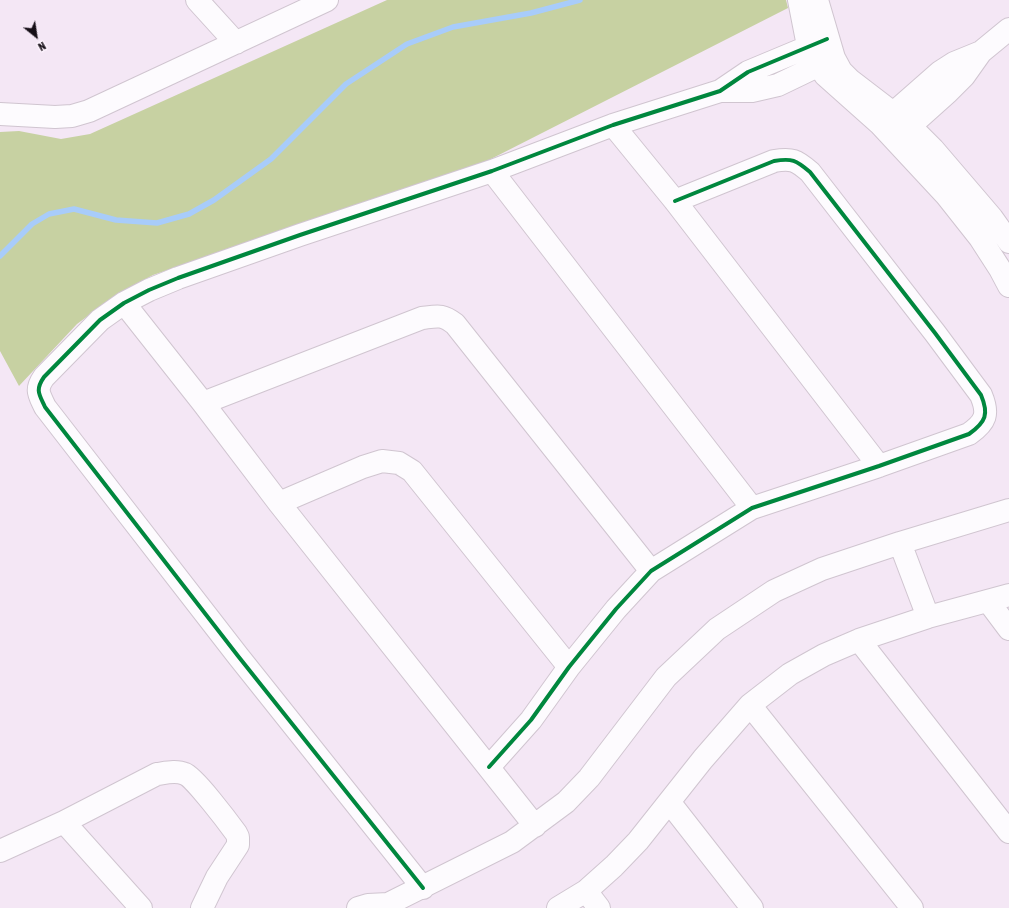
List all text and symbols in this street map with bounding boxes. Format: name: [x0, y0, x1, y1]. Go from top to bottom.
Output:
north arrow: [16, 16, 56, 56]
text: N: [36, 40, 48, 53]

